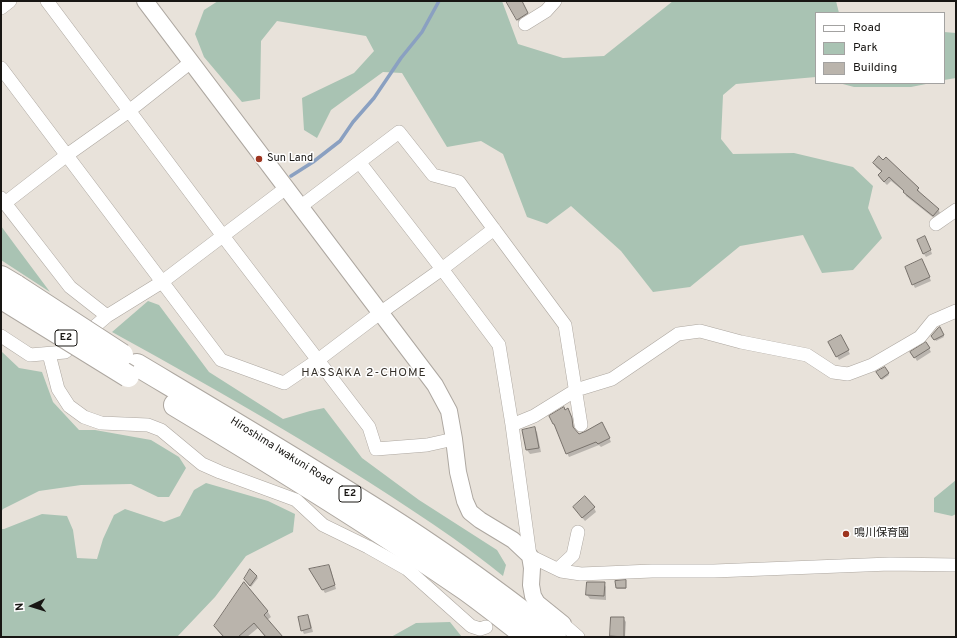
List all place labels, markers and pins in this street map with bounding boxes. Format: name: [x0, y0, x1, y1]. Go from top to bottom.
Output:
place label: Sun Land: [267, 152, 313, 166]
marker: Sun Land: [254, 154, 264, 164]
place label: 鳴川保育園: [854, 527, 909, 541]
marker: 鳴川保育園: [841, 529, 851, 539]

